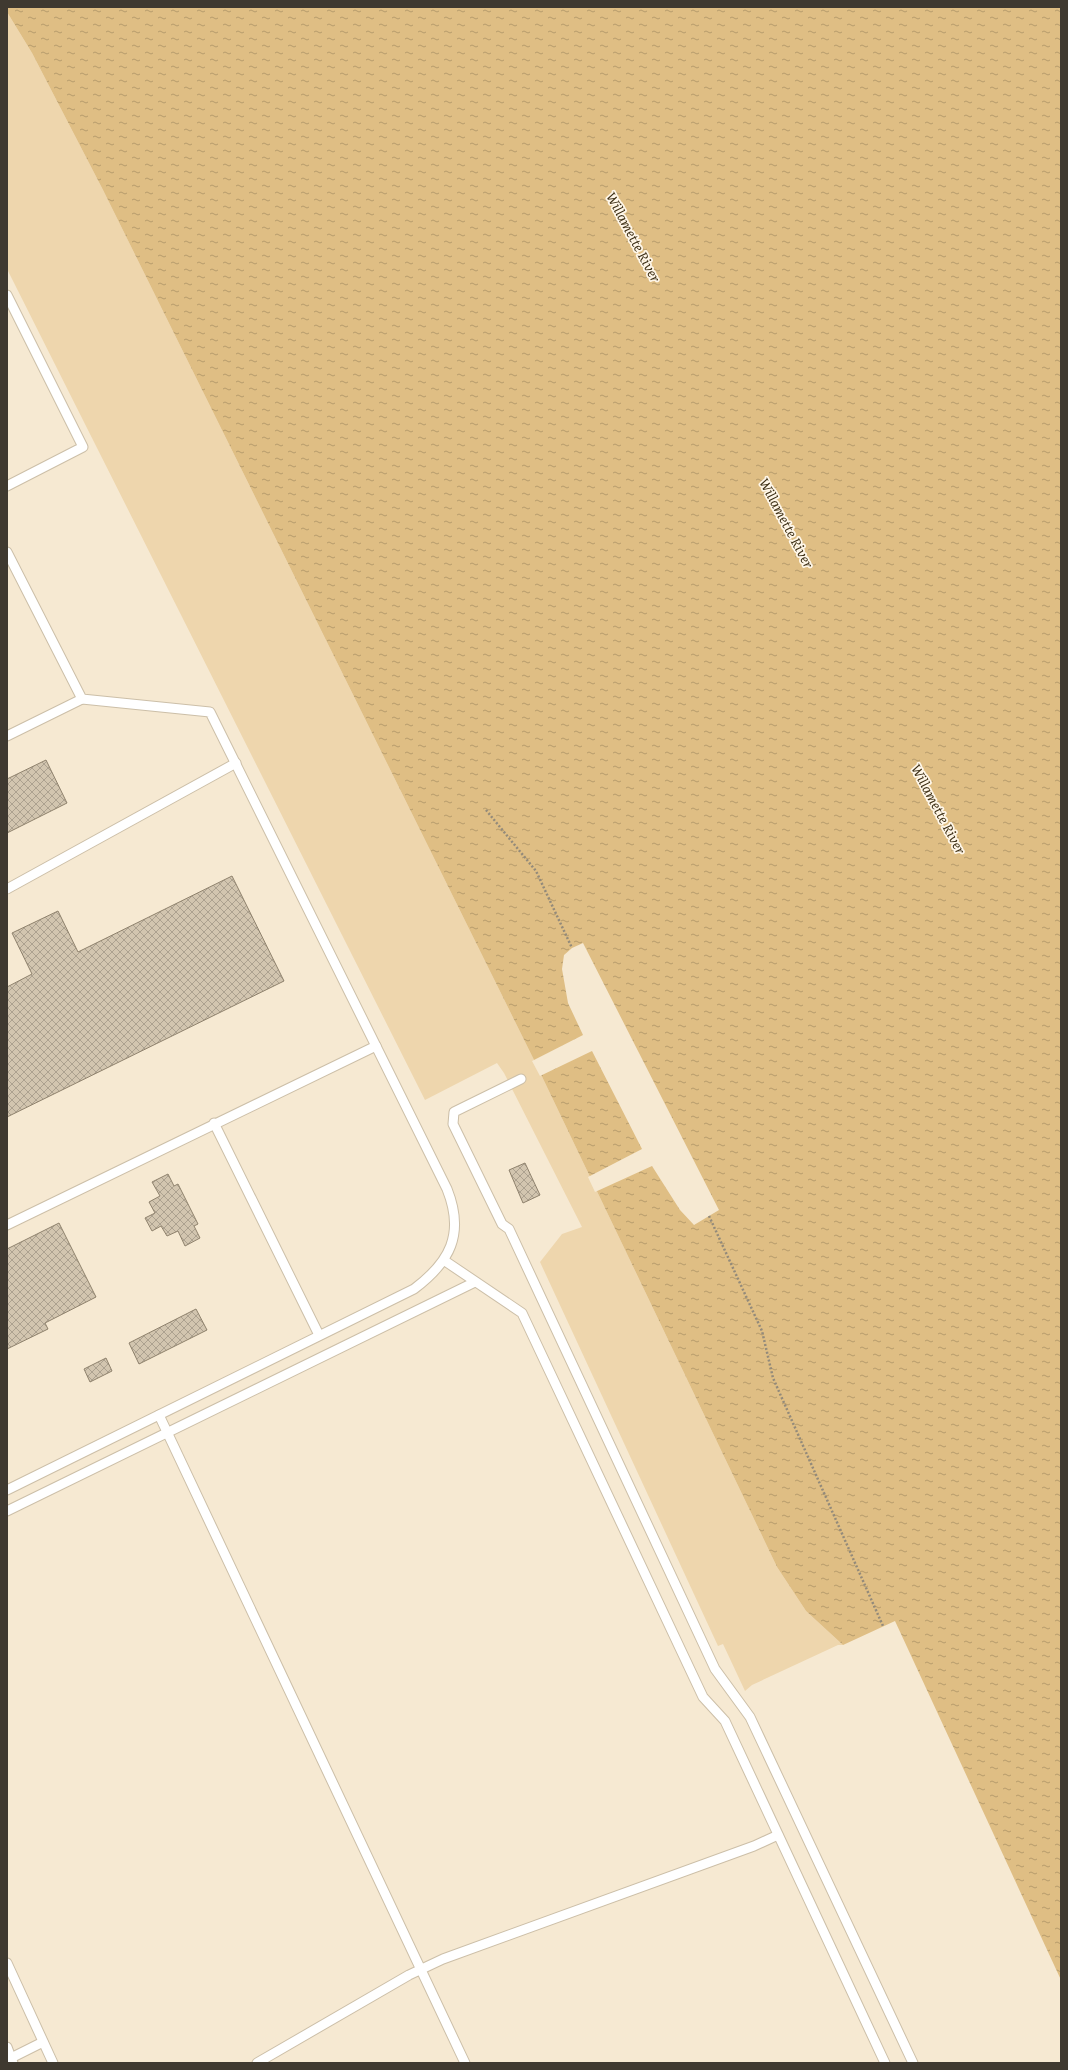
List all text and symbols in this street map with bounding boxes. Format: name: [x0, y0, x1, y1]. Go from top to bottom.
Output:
water label: Willamette River: [602, 188, 666, 286]
water label: Willamette River: [755, 474, 819, 572]
water label: Willamette River: [907, 760, 971, 858]

